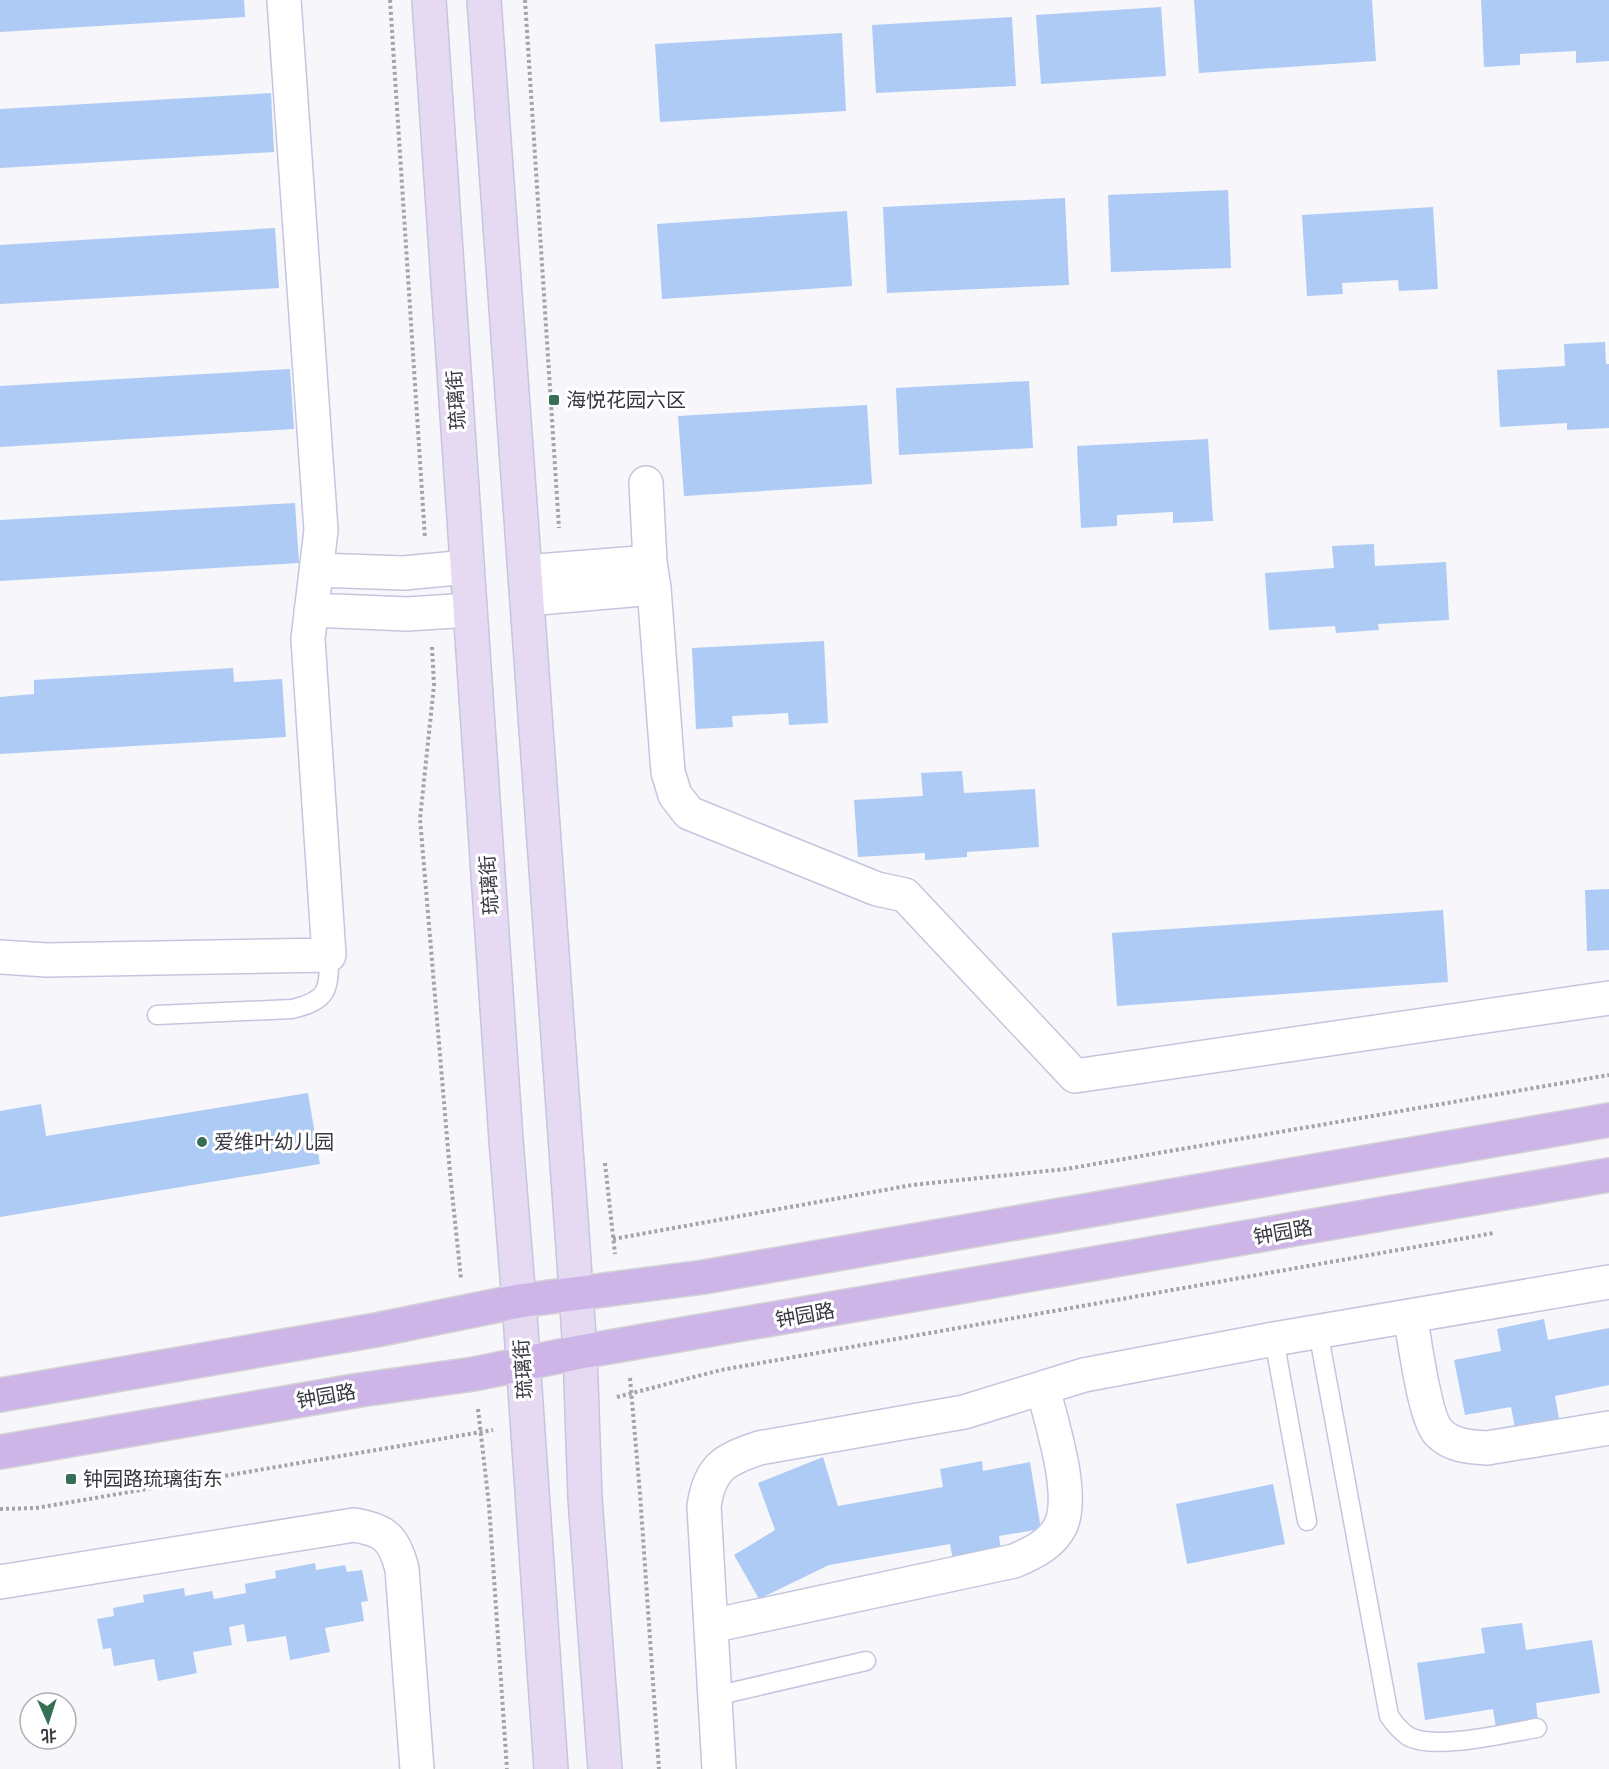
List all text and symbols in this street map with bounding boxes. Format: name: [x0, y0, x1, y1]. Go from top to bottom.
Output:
street label: 琉璃街: [440, 369, 472, 431]
place label: 海悦花园六区: [566, 386, 686, 414]
marker: 海悦花园六区: [547, 393, 561, 407]
street label: 琉璃街: [473, 854, 505, 916]
place label: 爱维叶幼儿园: [214, 1128, 334, 1156]
marker: 爱维叶幼儿园: [195, 1135, 209, 1149]
street label: 钟园路: [1251, 1213, 1315, 1251]
street label: 钟园路: [773, 1296, 837, 1334]
street label: 琉璃街: [507, 1338, 539, 1400]
street label: 钟园路: [294, 1377, 358, 1415]
place label: 钟园路琉璃街东: [83, 1465, 223, 1493]
marker: 钟园路琉璃街东: [64, 1472, 78, 1486]
north arrow: [18, 1691, 78, 1751]
text: 北: [40, 1725, 57, 1747]

